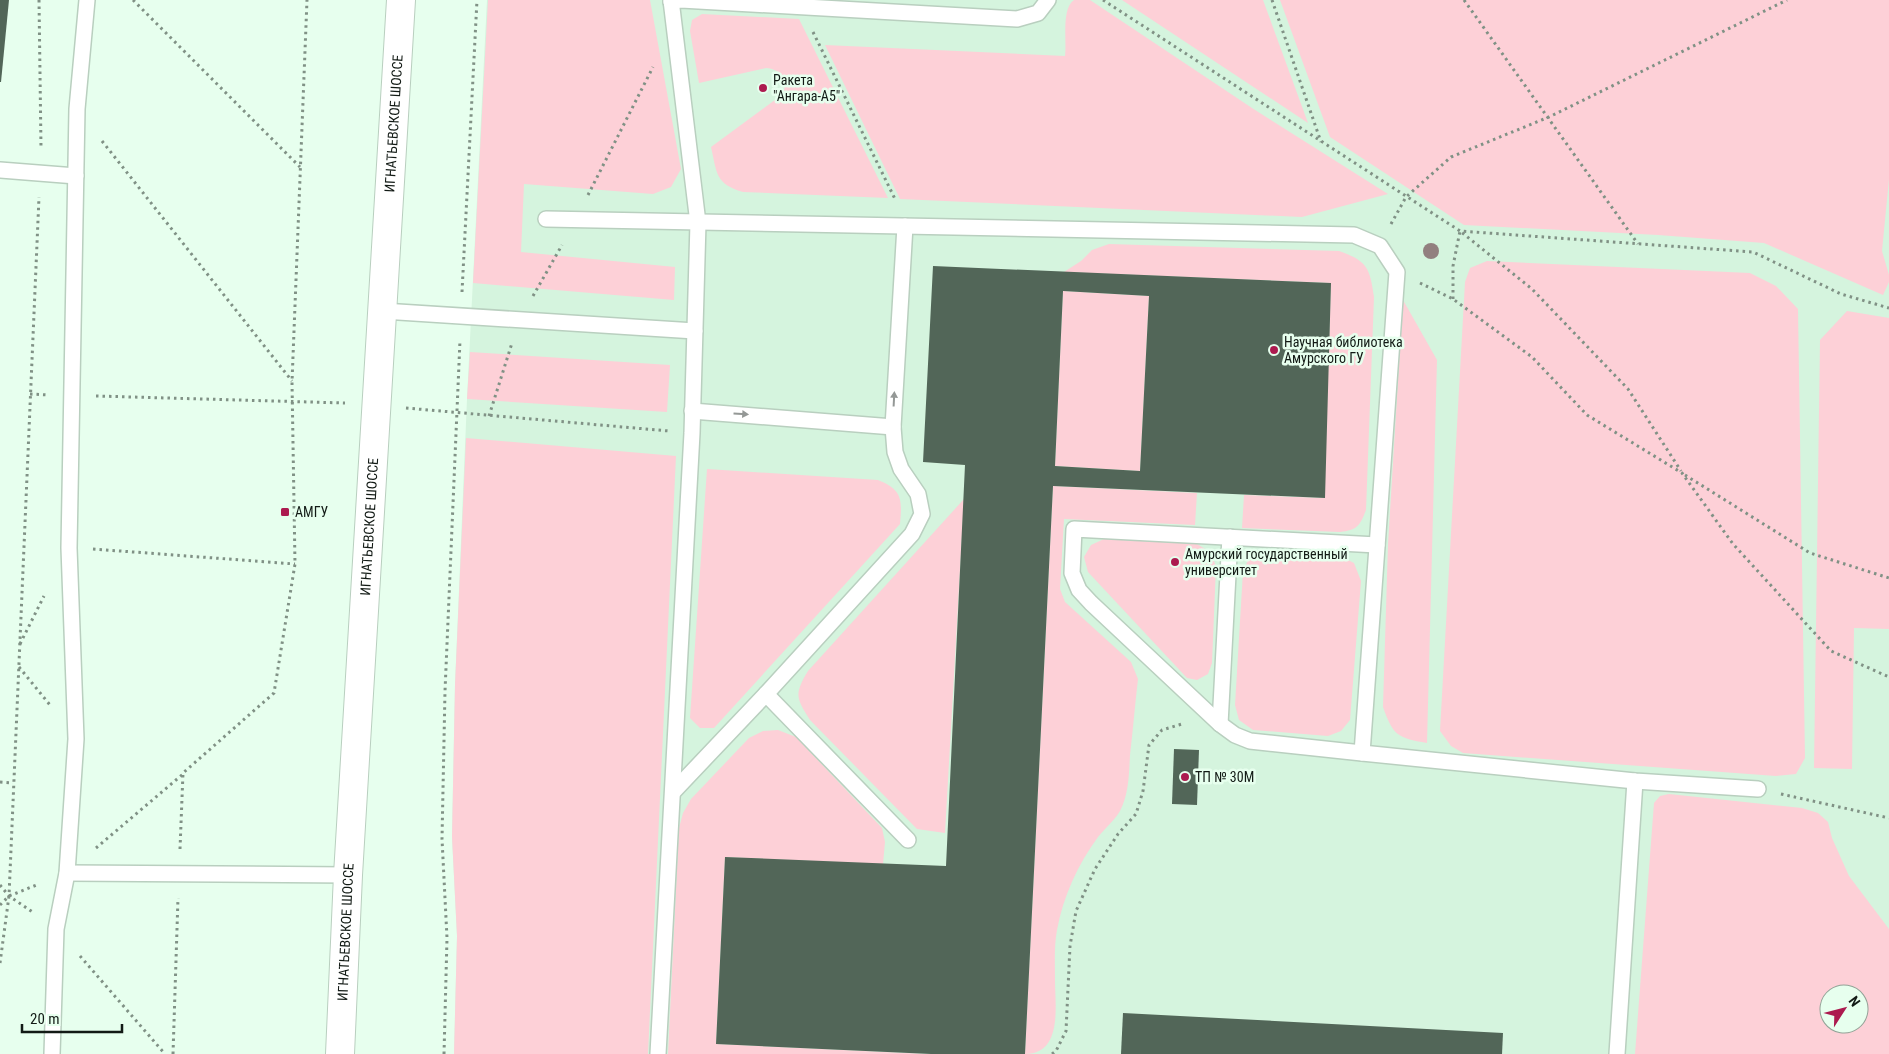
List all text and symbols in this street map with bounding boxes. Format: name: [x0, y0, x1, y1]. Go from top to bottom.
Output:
street label: ИГНАТЬЕВСКОЕ ШОССЕ: [381, 54, 406, 193]
place label: Ракета "Ангара-А5": [773, 72, 840, 104]
marker: Ракета "Ангара-А5": [757, 82, 769, 94]
place label: Научная библиотека Амурского ГУ: [1284, 334, 1403, 366]
marker: Научная библиотека Амурского ГУ: [1268, 344, 1280, 356]
one-way arrow: [891, 390, 899, 406]
one-way arrow: [733, 411, 749, 419]
street label: ИГНАТЬЕВСКОЕ ШОССЕ: [357, 457, 381, 596]
place label: АМГУ: [295, 504, 328, 520]
marker: АМГУ: [279, 506, 291, 518]
place label: Амурский государственный университет: [1185, 546, 1348, 578]
marker: Амурский государственный университет: [1169, 556, 1181, 568]
place label: ТП № 30М: [1195, 769, 1254, 785]
marker: ТП № 30М: [1179, 771, 1191, 783]
street label: ИГНАТЬЕВСКОЕ ШОССЕ: [334, 863, 357, 1001]
north arrow: [1819, 984, 1869, 1034]
text: N: [1846, 993, 1864, 1010]
scale bar: [22, 1002, 122, 1034]
text: 20 m: [30, 1010, 60, 1028]

